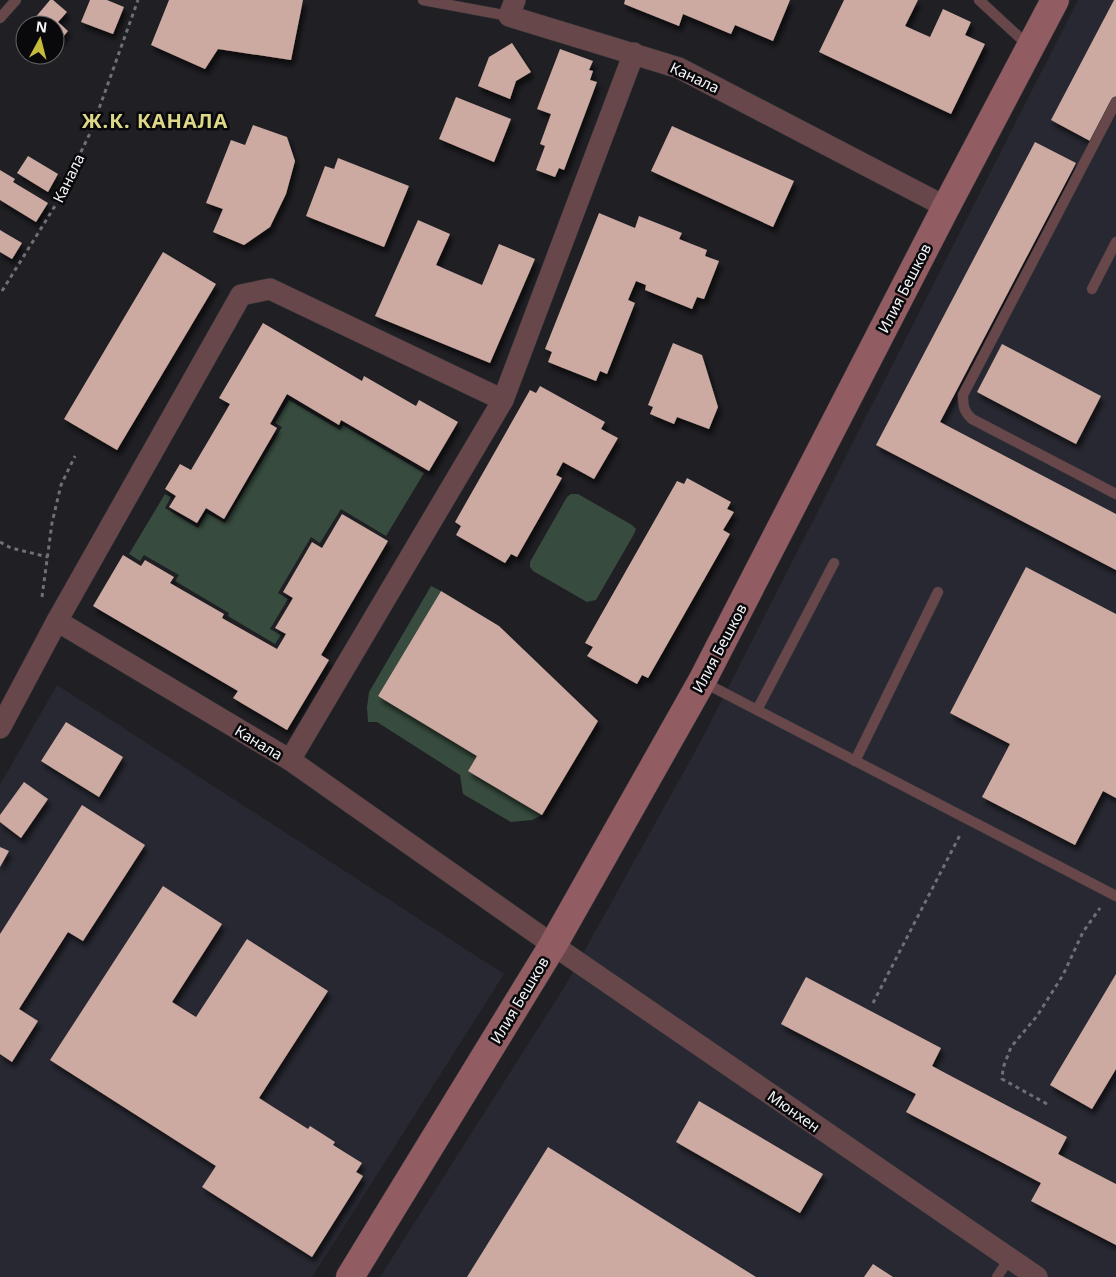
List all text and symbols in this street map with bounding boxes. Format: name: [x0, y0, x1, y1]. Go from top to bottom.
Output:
north arrow: [15, 15, 65, 65]
text: N: [35, 16, 48, 37]
street label: Канала: [667, 57, 723, 97]
district label: Ж.К. КАНАЛА: [82, 107, 228, 134]
street label: Канала: [48, 150, 88, 206]
street label: Илия Бешков: [873, 240, 935, 336]
street label: Илия Бешков: [687, 600, 751, 696]
street label: Канала: [231, 720, 287, 764]
street label: Илия Бешков: [485, 953, 553, 1047]
street label: Мюнхен: [764, 1086, 824, 1136]

